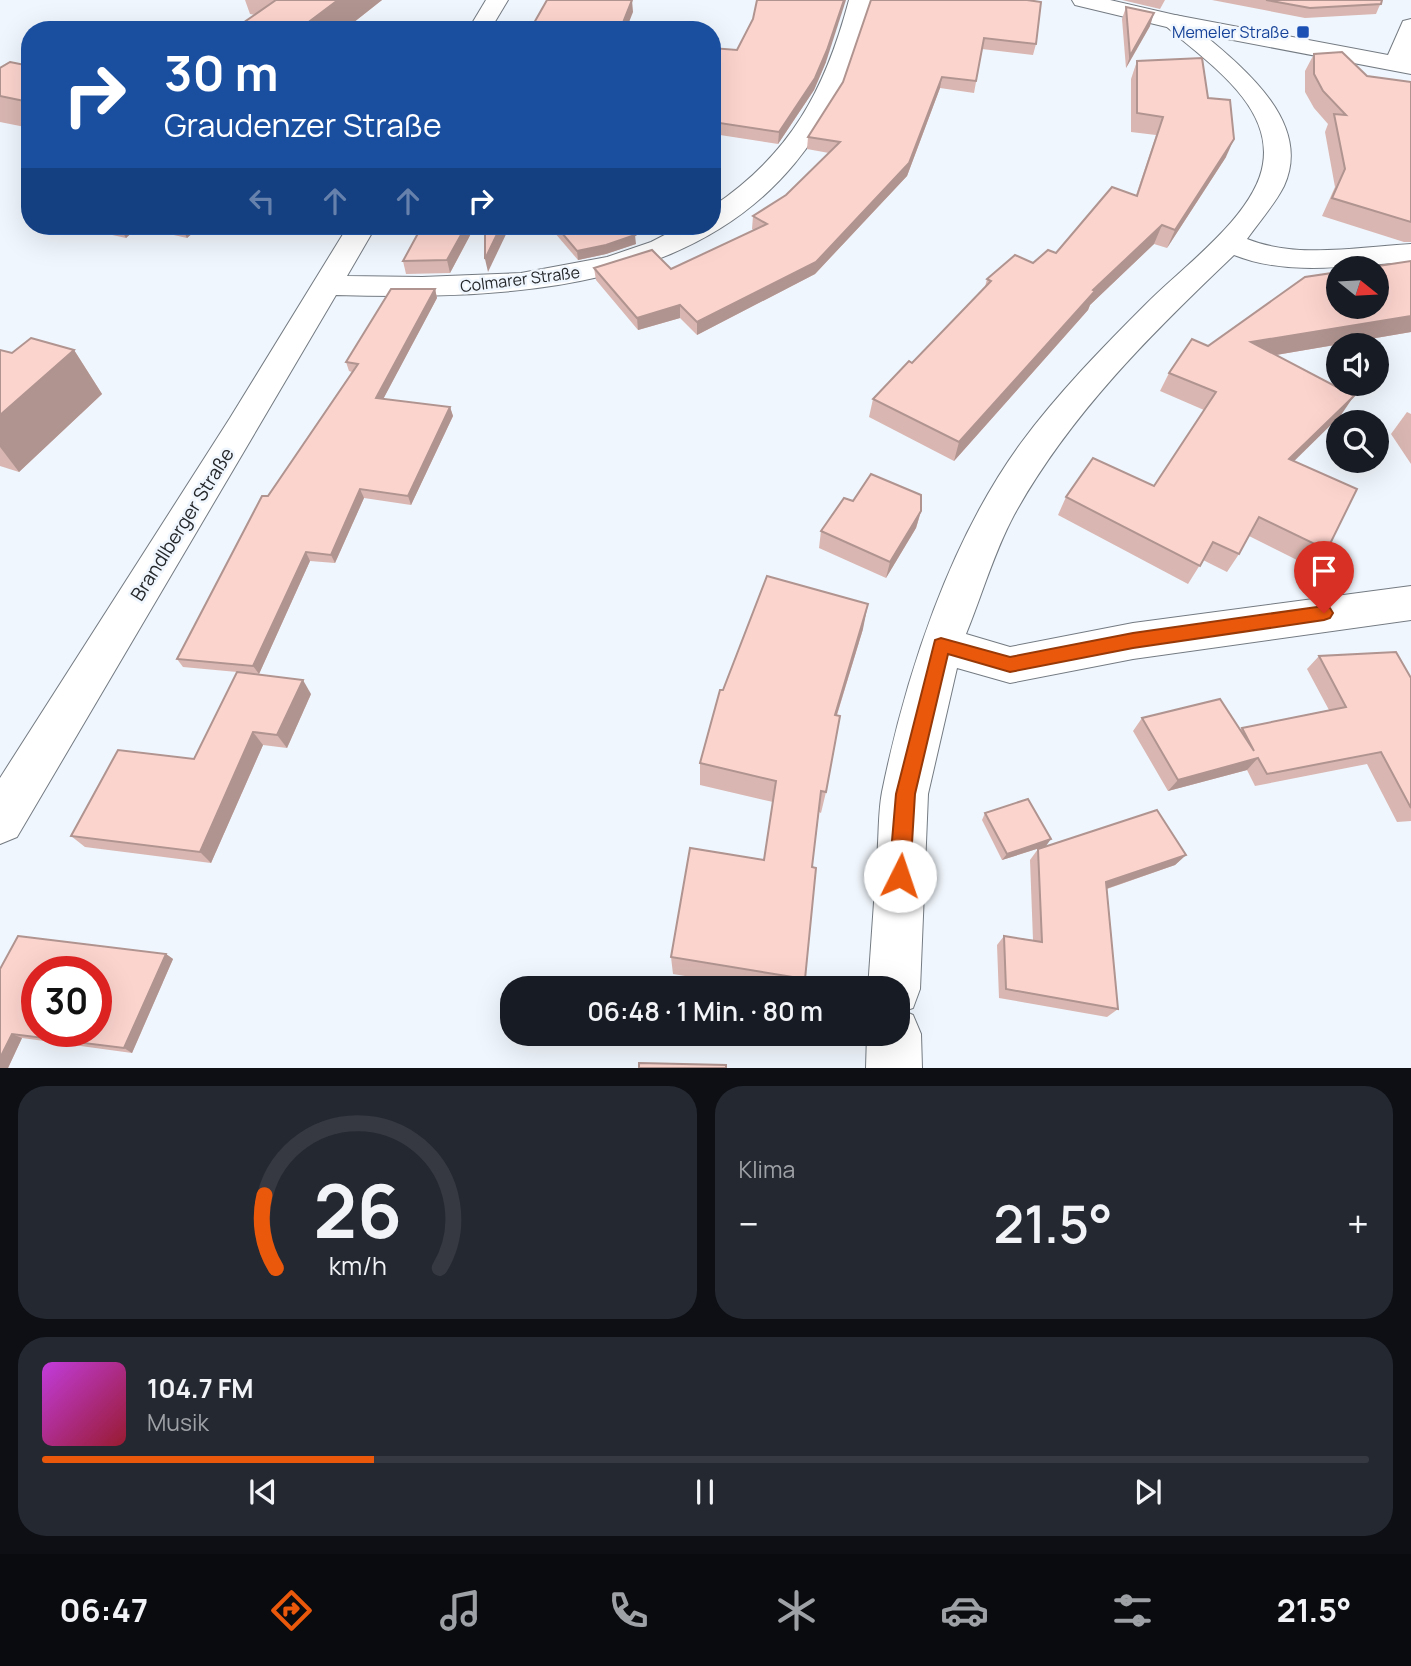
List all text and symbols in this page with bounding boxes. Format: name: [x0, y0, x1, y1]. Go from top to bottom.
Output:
place label: Memeler Straße: [1172, 21, 1289, 43]
marker: Memeler Straße: [1295, 24, 1311, 40]
text: 30 m: [164, 39, 279, 106]
icon: right: [49, 49, 140, 140]
text: Graudenzer Straße: [164, 103, 442, 147]
icon: left: [243, 182, 281, 220]
icon: ahead: [316, 182, 354, 220]
icon: ahead: [389, 182, 427, 220]
icon: right: [462, 182, 500, 220]
north arrow: [1326, 256, 1390, 318]
map controls: [1326, 256, 1389, 473]
street label: Colmarer Straße: [459, 261, 581, 297]
button: sound: [1326, 333, 1389, 396]
button: search: [1326, 410, 1389, 473]
street label: Brandlberger Straße: [124, 442, 240, 606]
pin: [1294, 541, 1354, 613]
icon: arrive: [1305, 552, 1343, 590]
position arrow: [863, 839, 937, 913]
speed limit sign: 30: [21, 956, 112, 1047]
text: 06:48 · 1 Min. · 80 m: [587, 993, 823, 1029]
text: Klima: [739, 1153, 795, 1185]
text: 26: [313, 1161, 402, 1261]
text: 21.5°: [994, 1188, 1113, 1259]
text: −: [739, 1197, 759, 1249]
text: +: [1347, 1197, 1369, 1249]
text: km/h: [328, 1248, 386, 1283]
text: 104.7 FM: [147, 1370, 254, 1406]
text: Musik: [147, 1406, 209, 1438]
icon: previous: [244, 1473, 282, 1511]
icon: pause: [686, 1473, 724, 1511]
icon: next: [1129, 1473, 1167, 1511]
icon: directions: [267, 1586, 316, 1635]
icon: music: [436, 1586, 485, 1635]
icon: phone: [604, 1586, 653, 1635]
icon: climate: [772, 1586, 821, 1635]
icon: car: [940, 1586, 989, 1635]
icon: filters: [1108, 1586, 1157, 1635]
text: 06:47: [60, 1588, 148, 1632]
text: 21.5°: [1277, 1588, 1351, 1632]

